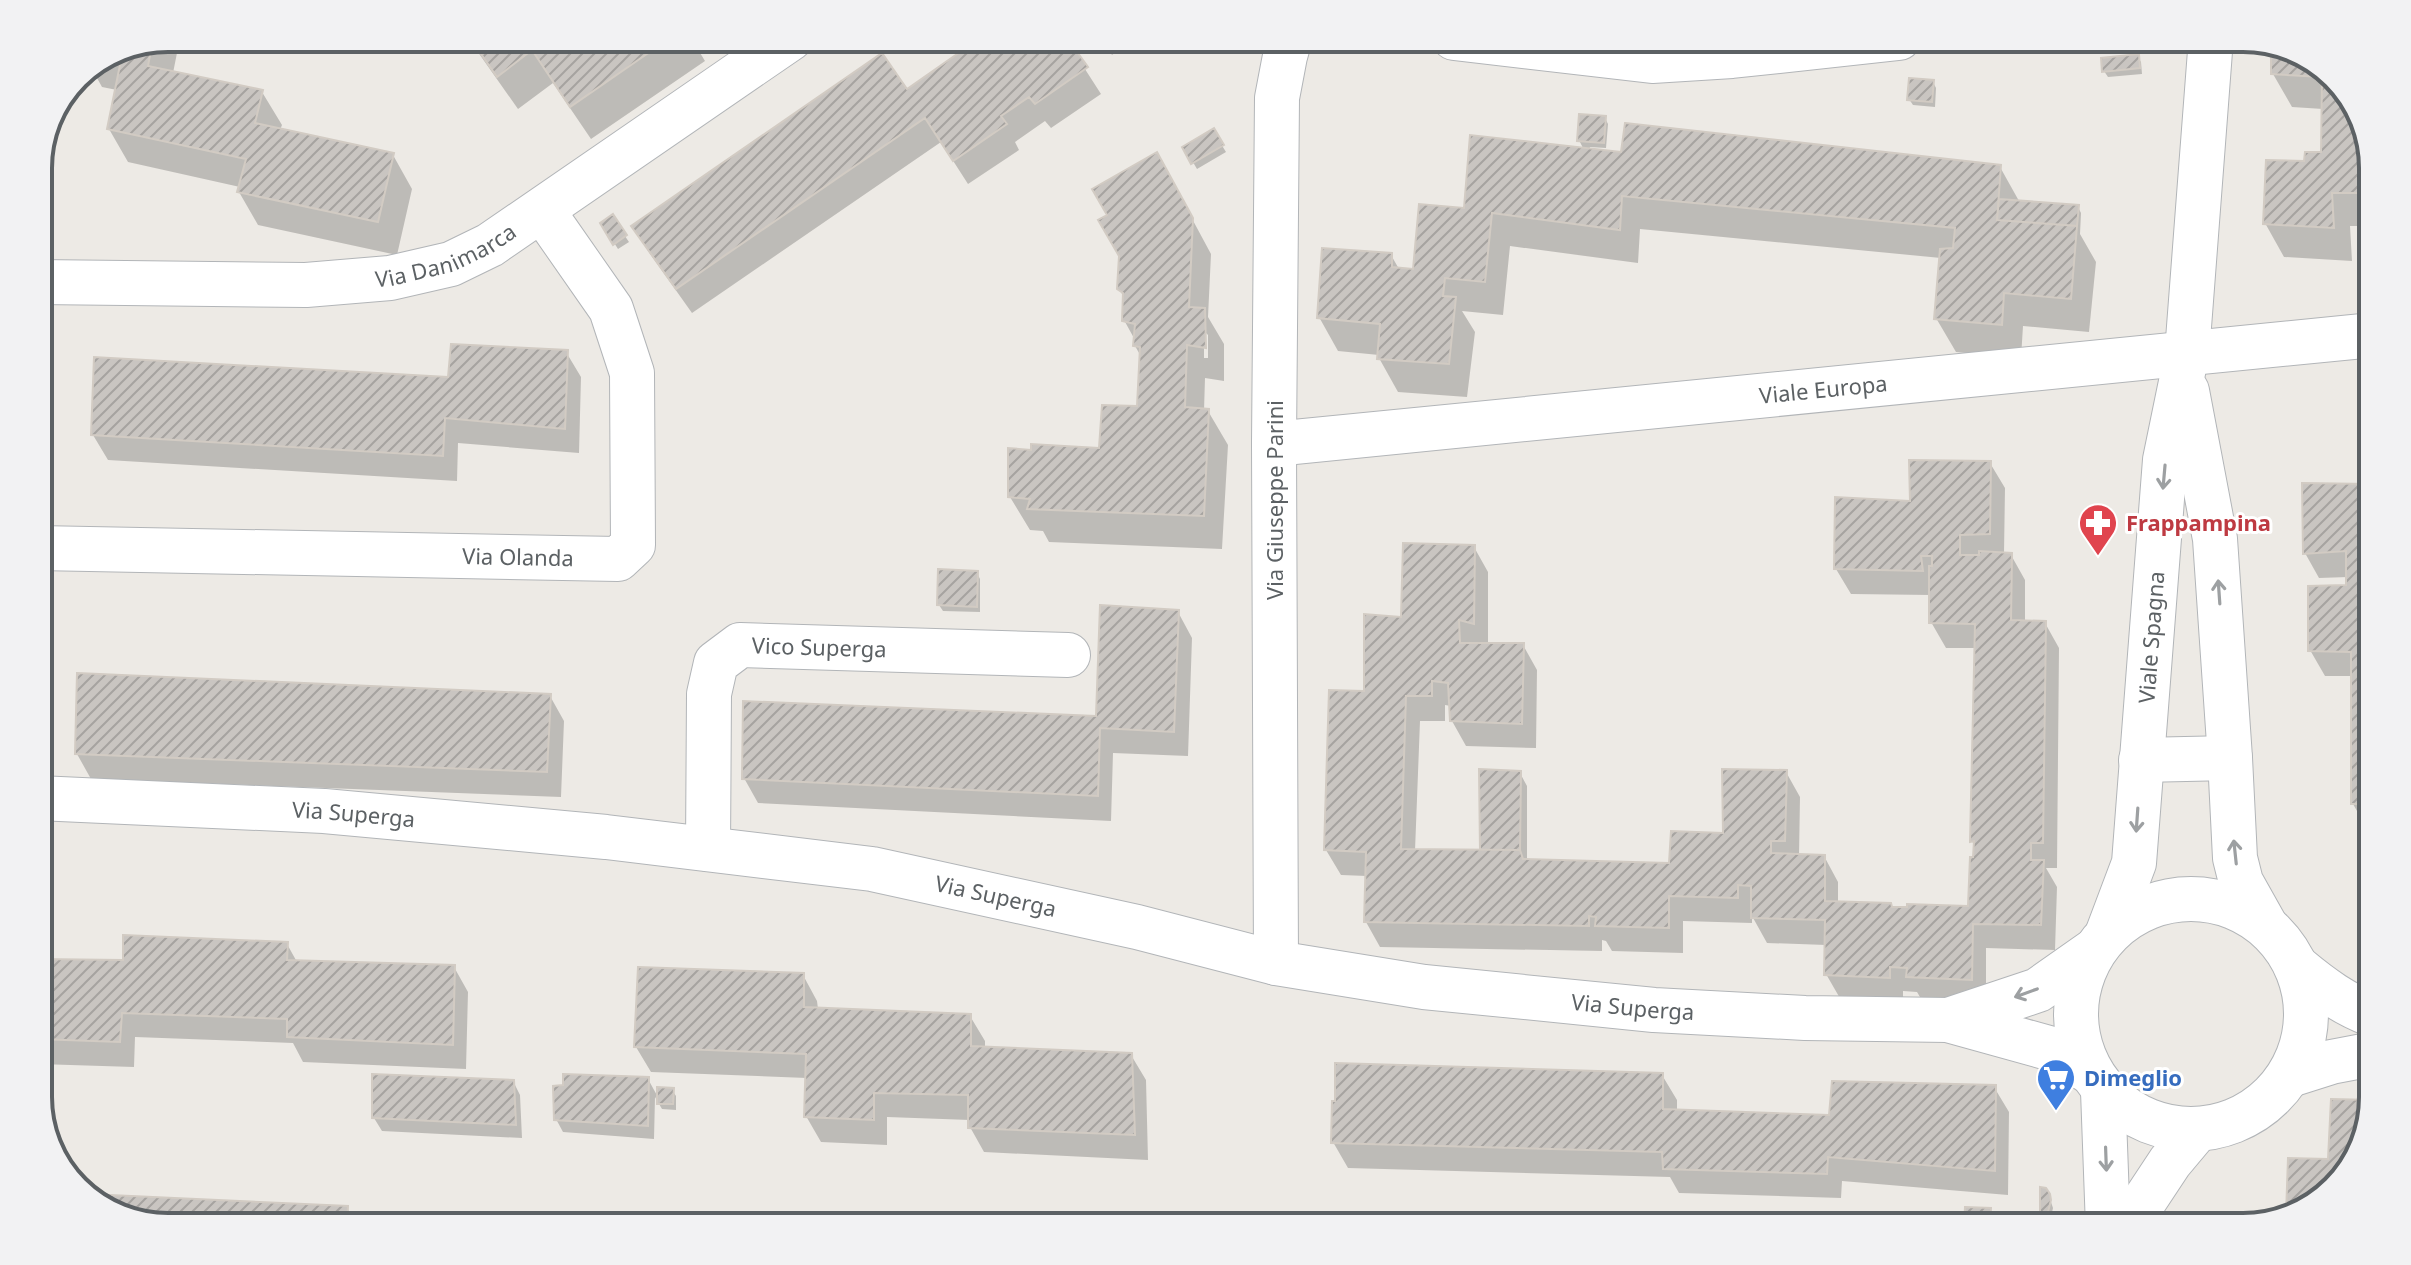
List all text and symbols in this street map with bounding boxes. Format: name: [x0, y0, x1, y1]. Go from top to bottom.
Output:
street label: Via Danimarca: [374, 216, 521, 293]
street label: Viale Europa: [1758, 367, 1889, 410]
street label: Via Giuseppe Parini: [1259, 400, 1289, 600]
one-way arrow: [2156, 463, 2171, 490]
pharmacy icon: Frappampina: [2077, 502, 2119, 557]
place label: Frappampina: [2126, 507, 2271, 537]
street label: Via Olanda: [462, 540, 574, 572]
street label: Viale Spagna: [2130, 570, 2170, 705]
one-way arrow: [2211, 579, 2226, 606]
street label: Vico Superga: [751, 629, 887, 663]
street label: Via Superga: [291, 794, 416, 833]
one-way arrow: [2129, 806, 2144, 833]
one-way arrow: [2228, 839, 2243, 865]
street label: Via Superga: [932, 867, 1059, 923]
street label: Via Superga: [1570, 986, 1695, 1026]
one-way arrow: [2014, 987, 2039, 1002]
supermarket icon: Dimeglio: [2035, 1057, 2077, 1112]
place label: Dimeglio: [2084, 1062, 2182, 1092]
one-way arrow: [2098, 1145, 2113, 1172]

